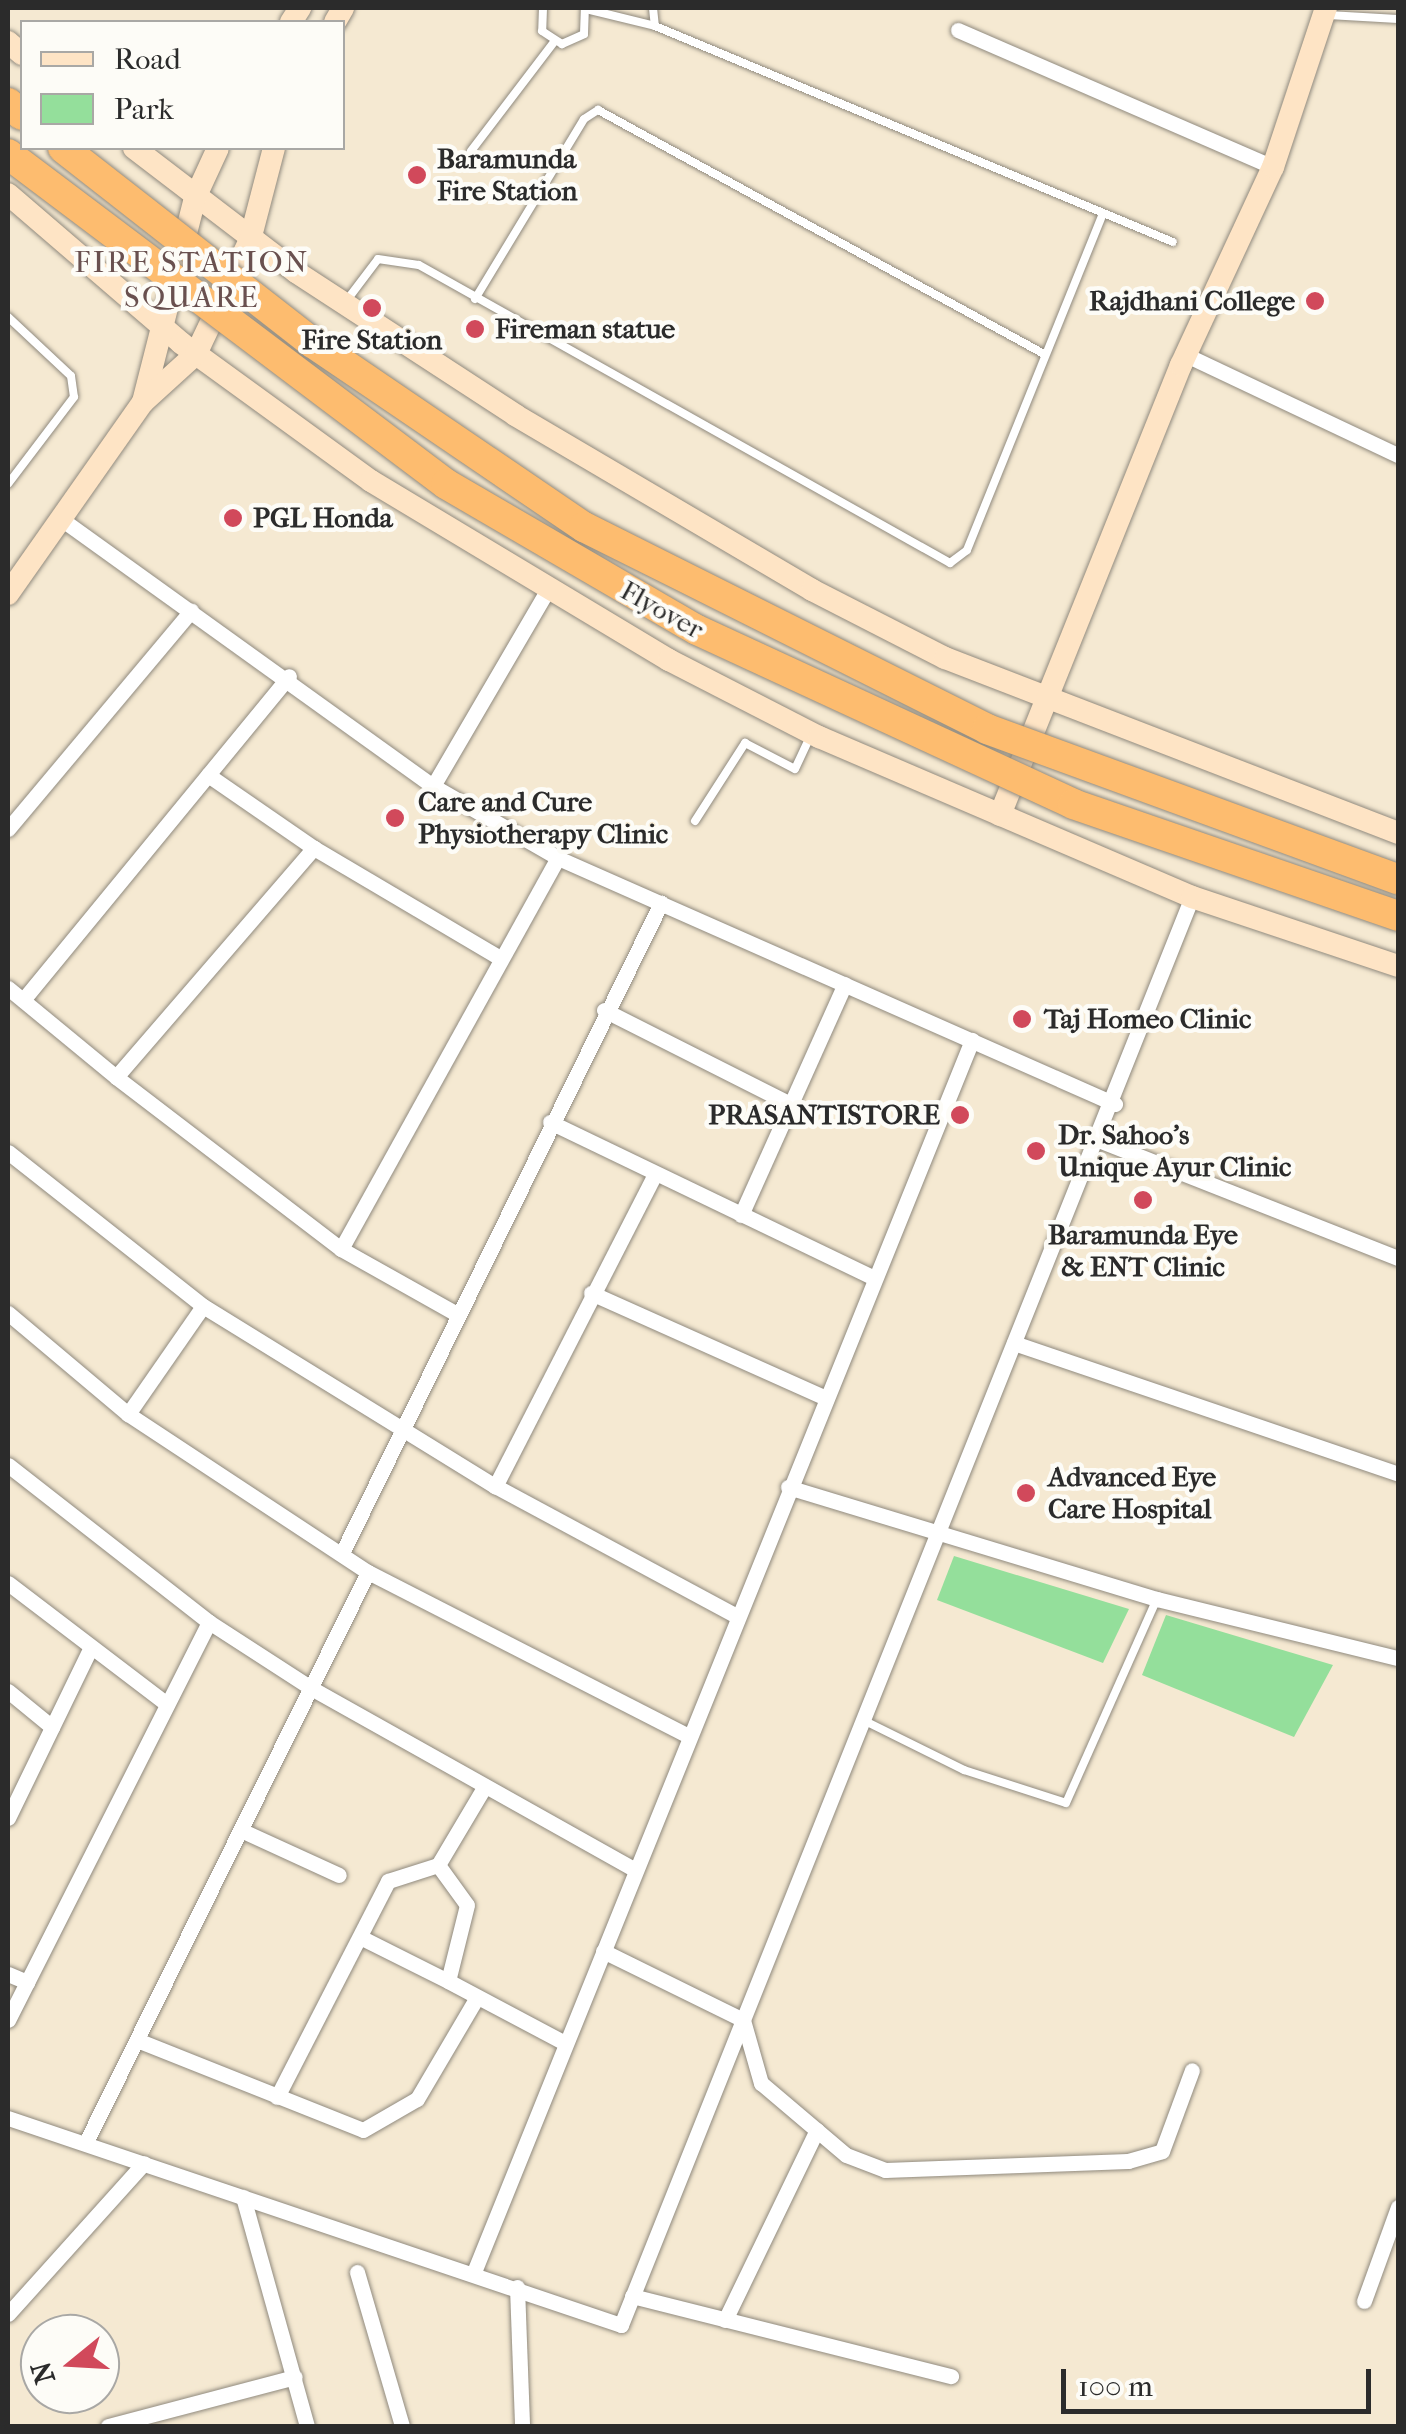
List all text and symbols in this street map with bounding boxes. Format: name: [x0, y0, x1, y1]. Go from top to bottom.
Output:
legend: [20, 20, 345, 150]
text: Road: [114, 42, 181, 77]
text: Park: [114, 92, 174, 127]
place label: Baramunda Fire Station: [437, 142, 578, 208]
marker: Baramunda Fire Station: [406, 164, 428, 186]
district label: FIRE STATION SQUARE: [74, 245, 310, 316]
place label: Rajdhani College: [1089, 284, 1295, 318]
marker: Rajdhani College: [1304, 290, 1326, 312]
marker: Fire Station: [361, 297, 383, 319]
place label: Fireman statue: [495, 312, 675, 346]
marker: Fireman statue: [464, 318, 486, 340]
place label: Fire Station: [302, 323, 442, 357]
place label: PGL Honda: [253, 501, 393, 535]
marker: PGL Honda: [222, 507, 244, 529]
street label: Flyover: [615, 574, 709, 646]
place label: Care and Cure Physiotherapy Clinic: [418, 785, 668, 851]
marker: Care and Cure Physiotherapy Clinic: [382, 805, 408, 831]
place label: Taj Homeo Clinic: [1044, 1002, 1251, 1036]
marker: Taj Homeo Clinic: [1009, 1006, 1035, 1032]
place label: PRASANTISTORE: [708, 1098, 940, 1132]
marker: PRASANTISTORE: [949, 1104, 971, 1126]
place label: Dr. Sahoo's Unique Ayur Clinic: [1058, 1118, 1291, 1184]
marker: Dr. Sahoo's Unique Ayur Clinic: [1023, 1138, 1049, 1164]
marker: Baramunda Eye & ENT Clinic: [1130, 1187, 1156, 1213]
place label: Baramunda Eye & ENT Clinic: [1048, 1218, 1238, 1284]
place label: Advanced Eye Care Hospital: [1048, 1460, 1216, 1526]
marker: Advanced Eye Care Hospital: [1013, 1480, 1039, 1506]
north arrow: [20, 2314, 120, 2414]
scale bar: [1066, 2349, 1376, 2411]
text: N: [24, 2358, 62, 2388]
text: 100 m: [1078, 2369, 1153, 2404]

